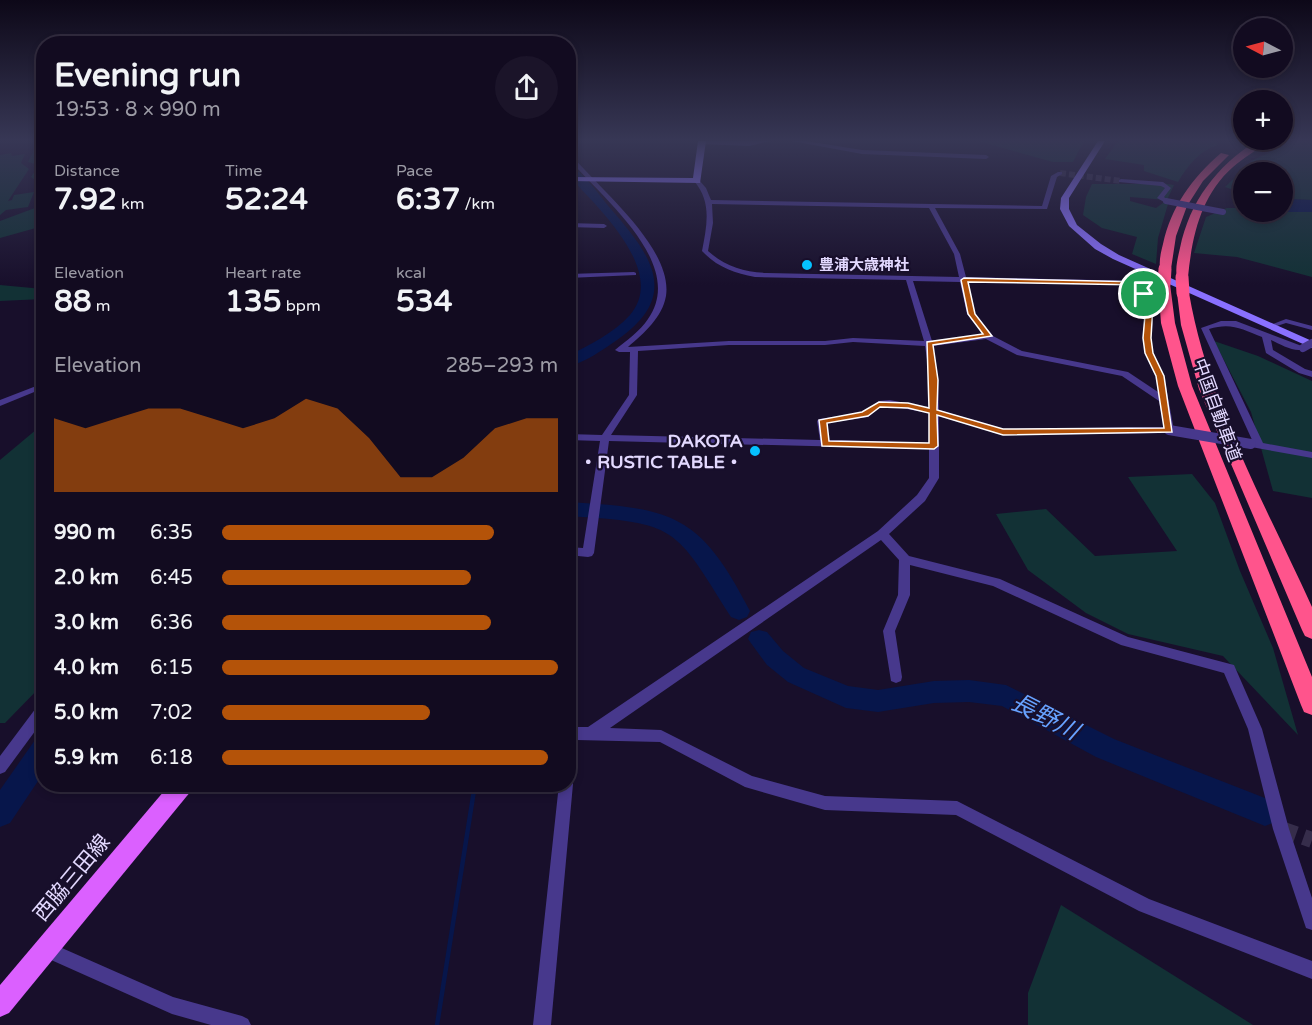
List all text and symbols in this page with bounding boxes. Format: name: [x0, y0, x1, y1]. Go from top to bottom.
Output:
north arrow: [1233, 18, 1293, 78]
map controls: [1233, 18, 1293, 222]
text: Evening run: [54, 56, 241, 95]
button: share: [495, 56, 558, 119]
button: +: [1233, 90, 1293, 150]
text: 19:53 · 8 × 990 m: [54, 98, 221, 122]
text: Distance: [54, 161, 120, 181]
text: Time: [225, 161, 262, 181]
text: Pace: [396, 161, 433, 181]
button: −: [1233, 162, 1293, 222]
text: 7.92: [54, 181, 117, 218]
text: 52:24: [225, 181, 308, 218]
text: 6:37: [396, 181, 460, 218]
text: km: [117, 194, 144, 214]
text: /km: [460, 194, 495, 214]
place label: 豊浦大歳神社: [819, 256, 909, 274]
marker: 豊浦大歳神社: [800, 258, 814, 272]
text: Elevation: [54, 263, 124, 283]
text: Heart rate: [225, 263, 301, 283]
text: kcal: [396, 263, 426, 283]
pin: [1118, 268, 1169, 319]
icon: arrive: [1127, 277, 1160, 310]
text: 88: [54, 283, 92, 320]
text: 135: [225, 283, 282, 320]
text: 534: [396, 283, 453, 320]
text: m: [92, 296, 111, 316]
text: bpm: [282, 296, 321, 316]
text: Elevation: [54, 354, 141, 378]
text: 285–293 m: [445, 354, 558, 378]
street label: 中国自動車道: [1188, 355, 1246, 465]
place label: DAKOTA ・RUSTIC TABLE・: [579, 430, 743, 473]
marker: DAKOTA ・RUSTIC TABLE・: [748, 444, 762, 458]
text: 990 m: [54, 521, 115, 545]
text: 6:35: [150, 521, 193, 545]
text: 2.0 km: [54, 566, 119, 590]
text: 6:45: [150, 566, 193, 590]
text: 3.0 km: [54, 611, 119, 635]
text: 6:36: [150, 611, 193, 635]
text: 4.0 km: [54, 656, 119, 680]
text: 6:15: [150, 656, 193, 680]
water label: 長野川: [1006, 688, 1086, 748]
text: 5.0 km: [54, 701, 119, 725]
text: 7:02: [150, 701, 193, 725]
text: 5.9 km: [54, 746, 119, 770]
text: 6:18: [150, 746, 193, 770]
street label: 西脇三田線: [29, 830, 115, 926]

